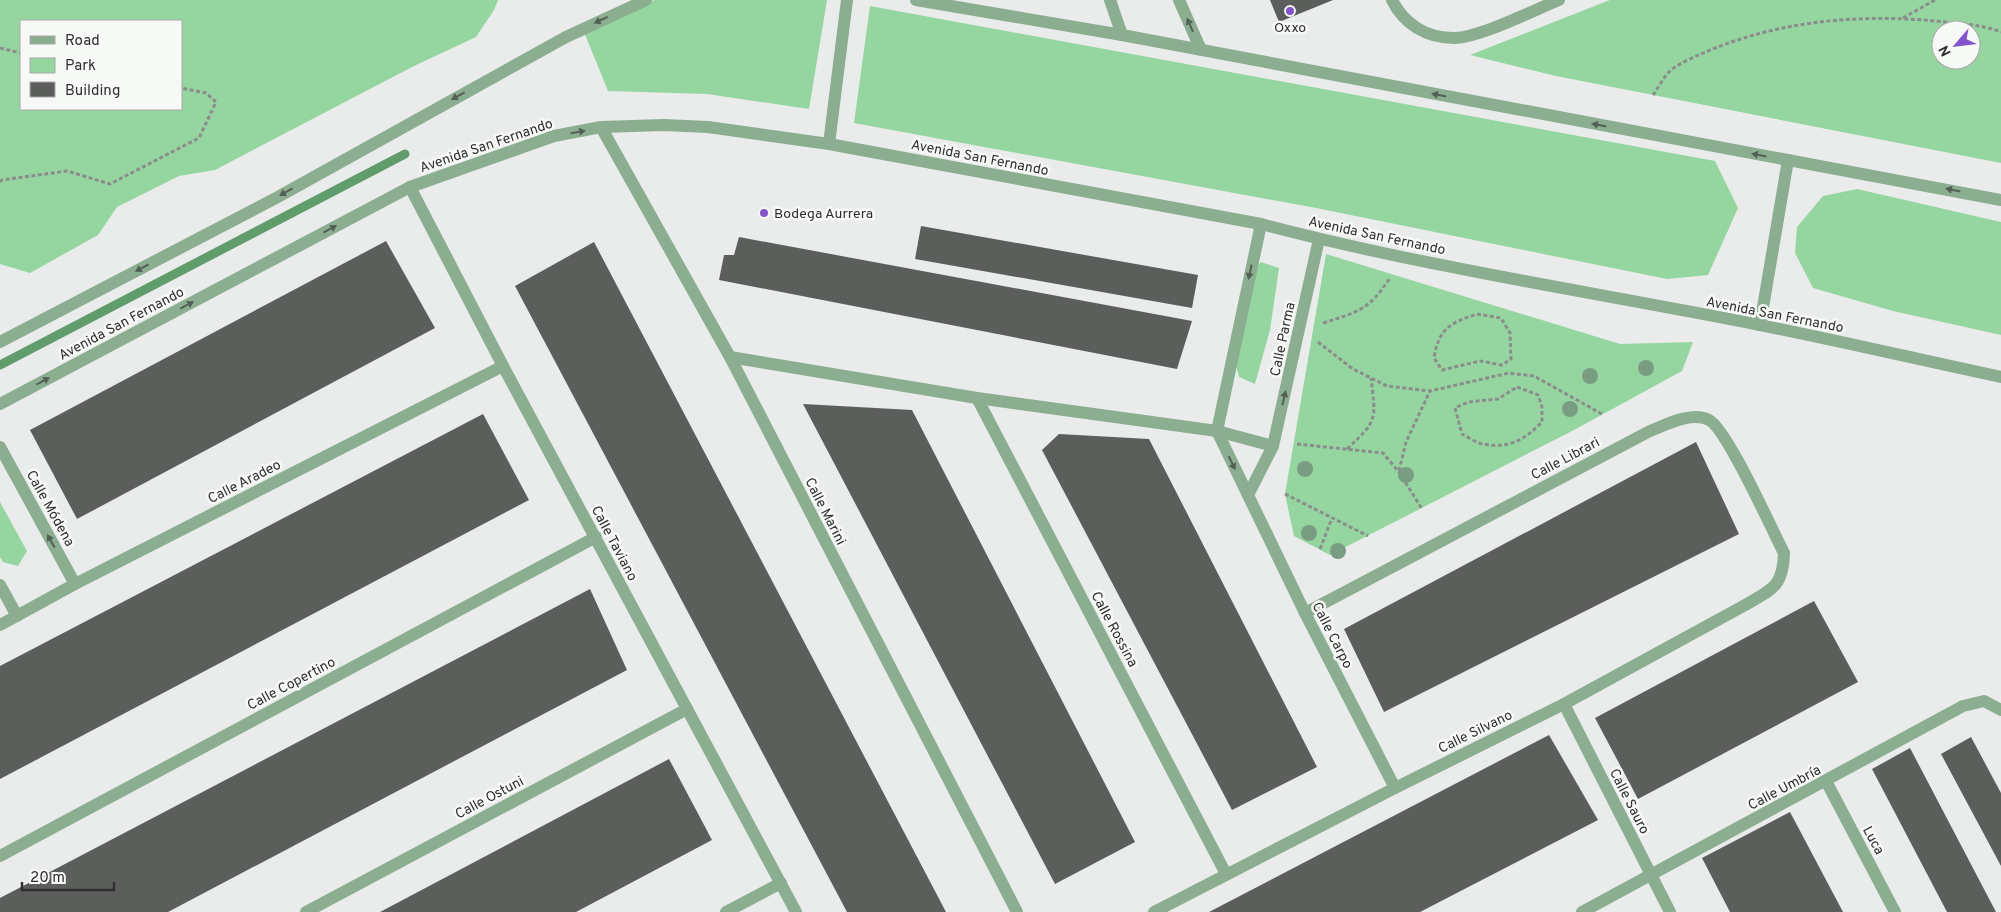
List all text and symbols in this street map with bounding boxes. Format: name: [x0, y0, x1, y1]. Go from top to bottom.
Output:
marker: Oxxo: [1284, 5, 1296, 17]
one-way arrow: [594, 15, 609, 24]
one-way arrow: [1186, 17, 1194, 32]
legend: [20, 20, 182, 110]
place label: Oxxo: [1274, 20, 1306, 37]
north arrow: [1931, 20, 1981, 70]
text: Road: [65, 32, 100, 51]
text: N: [1936, 42, 1956, 59]
text: Park: [65, 57, 96, 76]
text: Building: [65, 82, 120, 101]
one-way arrow: [1431, 91, 1447, 99]
one-way arrow: [452, 92, 465, 101]
street label: Avenida San Fernando: [418, 116, 555, 177]
one-way arrow: [1592, 121, 1607, 129]
one-way arrow: [570, 127, 586, 135]
street label: Avenida San Fernando: [910, 137, 1050, 180]
one-way arrow: [1750, 150, 1766, 158]
one-way arrow: [1946, 186, 1961, 194]
one-way arrow: [279, 188, 292, 197]
place label: Bodega Aurrera: [774, 206, 873, 223]
marker: Bodega Aurrera: [758, 207, 770, 219]
street label: Avenida San Fernando: [1307, 214, 1447, 259]
one-way arrow: [323, 225, 338, 233]
one-way arrow: [135, 264, 149, 272]
one-way arrow: [1246, 264, 1254, 280]
street label: Avenida San Fernando: [56, 284, 188, 365]
street label: Avenida San Fernando: [1705, 294, 1845, 337]
one-way arrow: [179, 301, 194, 309]
street label: Calle Parma: [1267, 301, 1300, 378]
one-way arrow: [36, 377, 50, 385]
one-way arrow: [1280, 390, 1288, 405]
street label: Calle Librari: [1528, 434, 1603, 485]
one-way arrow: [1228, 455, 1236, 470]
street label: Calle Aradeo: [205, 457, 284, 508]
street label: Calle Módena: [22, 468, 78, 550]
street label: Calle Marini: [800, 475, 849, 548]
street label: Calle Taviano: [587, 503, 641, 584]
one-way arrow: [47, 534, 56, 548]
street label: Calle Rossina: [1087, 589, 1141, 670]
street label: Calle Carpo: [1308, 600, 1356, 672]
street label: Calle Copertino: [245, 654, 339, 715]
street label: Calle Silvano: [1436, 707, 1516, 758]
street label: Calle Umbría: [1745, 762, 1824, 815]
street label: Calle Sauro: [1605, 766, 1652, 837]
street label: Calle Ostuni: [452, 773, 527, 823]
street label: Luca: [1858, 824, 1887, 858]
scale bar: [22, 860, 115, 892]
text: 20 m: [30, 869, 65, 888]

